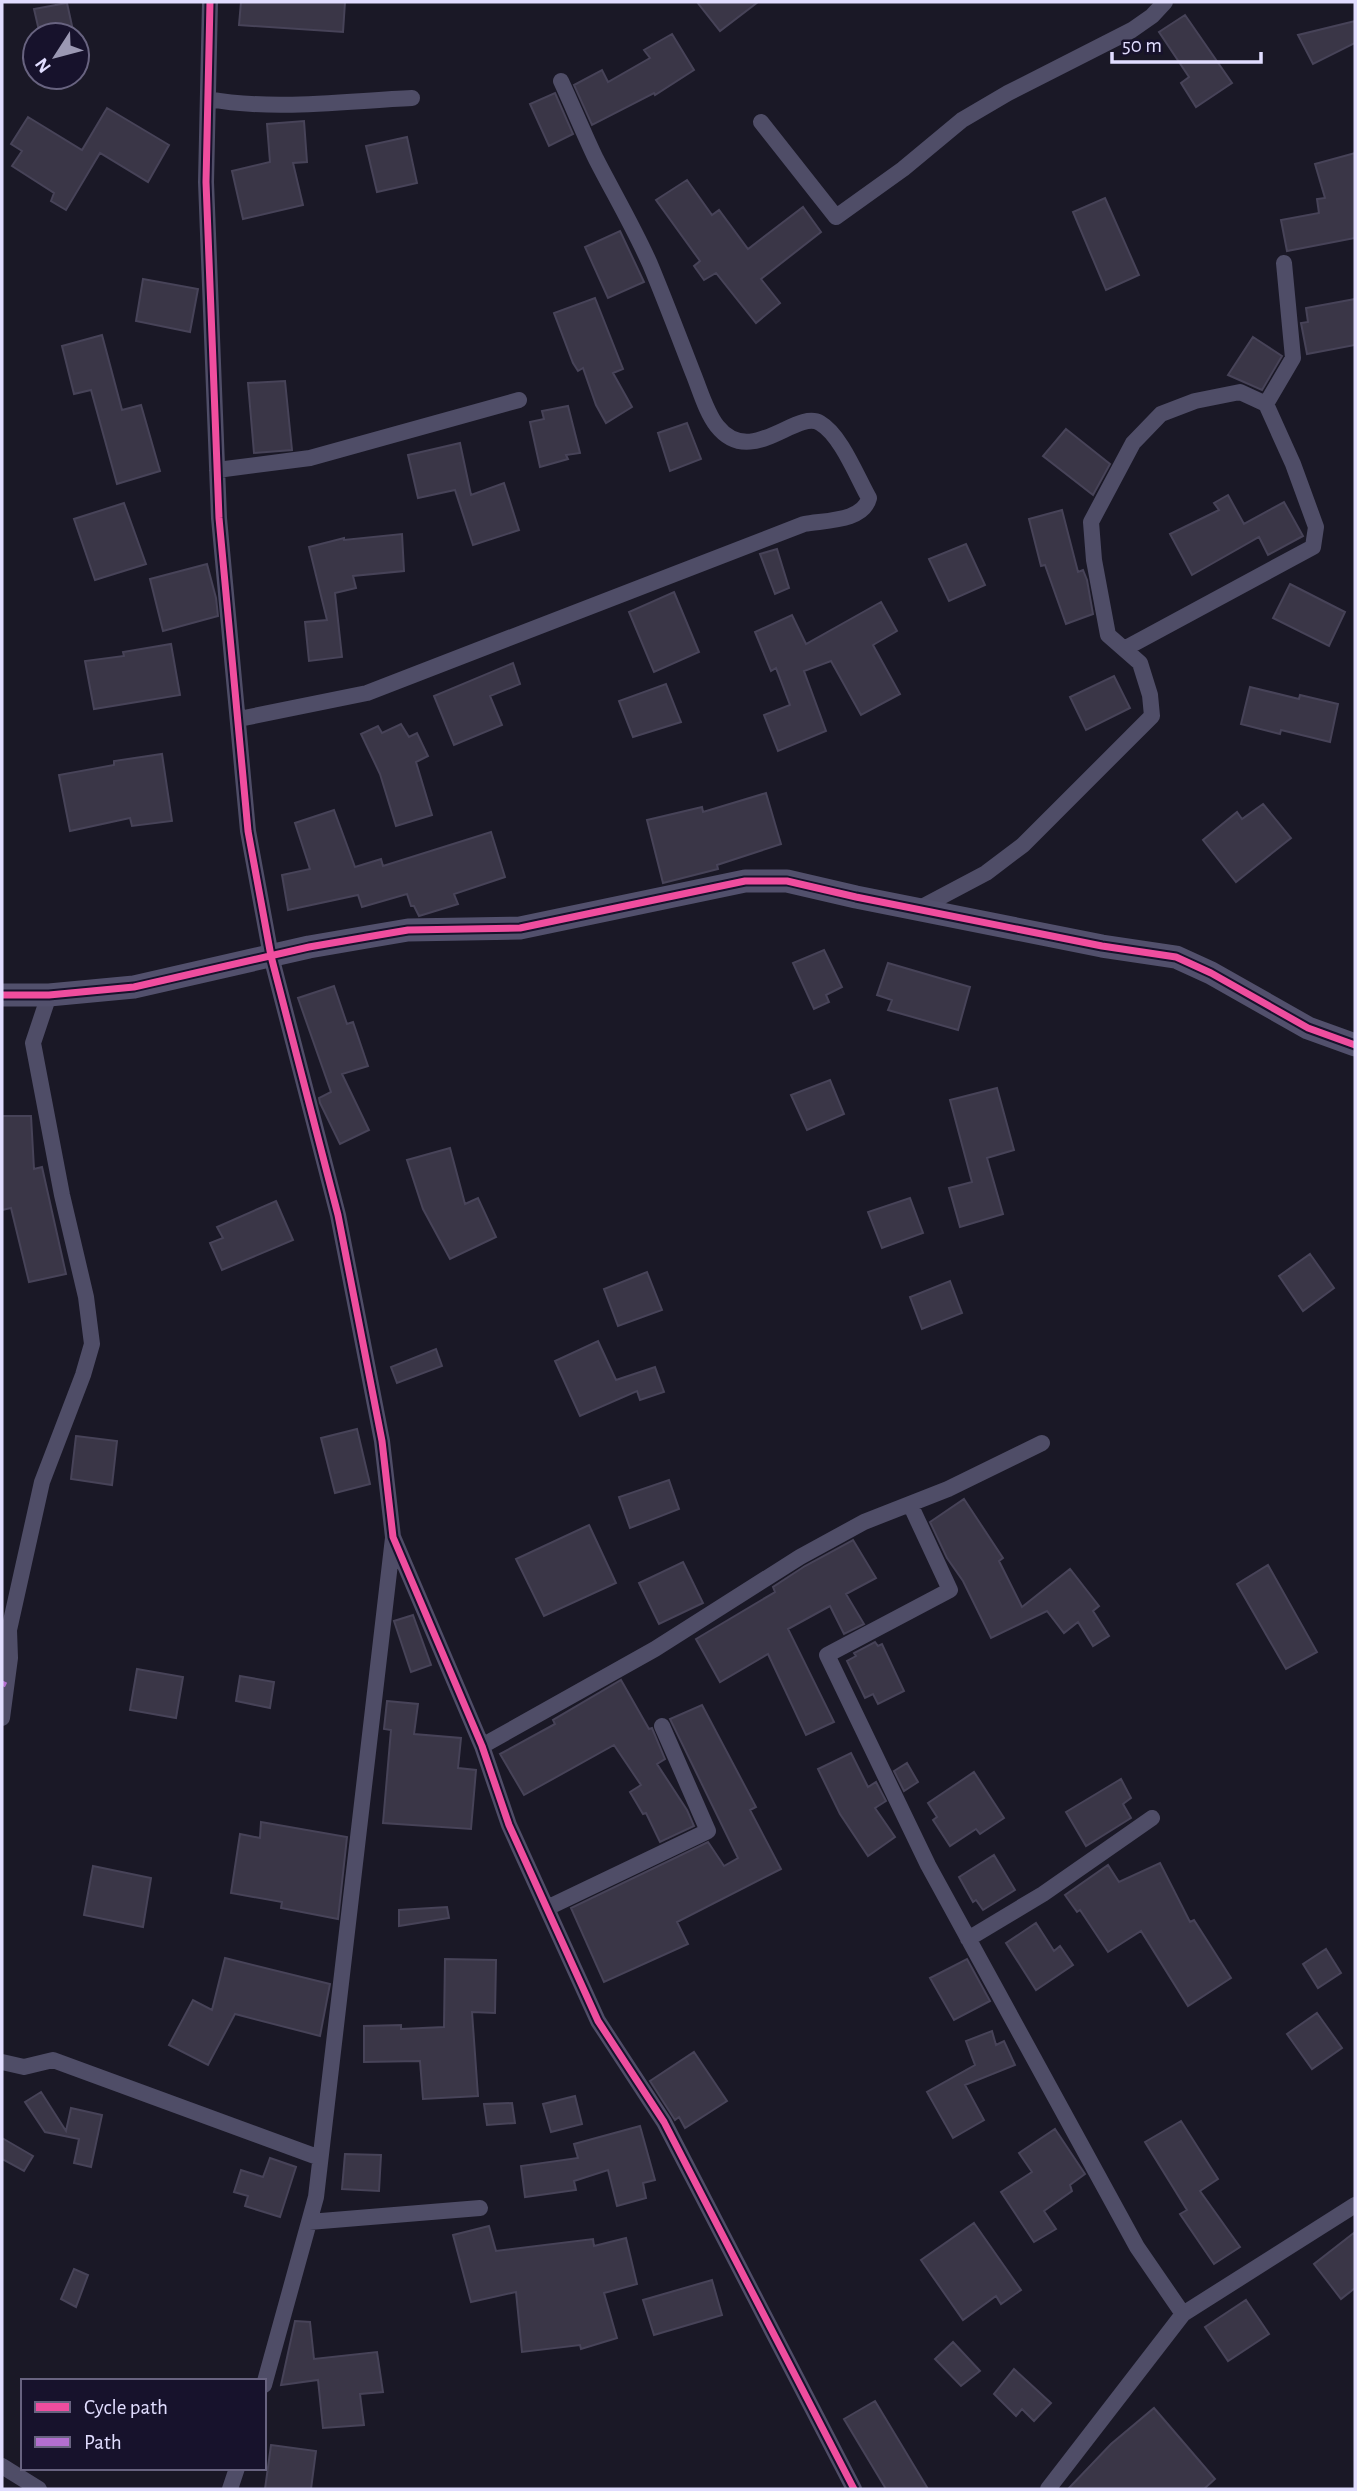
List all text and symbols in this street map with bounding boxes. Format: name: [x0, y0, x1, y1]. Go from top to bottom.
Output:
north arrow: [21, 21, 91, 91]
scale bar: [1112, 21, 1261, 65]
text: 50 m: [1122, 35, 1162, 56]
text: N: [32, 54, 55, 76]
legend: [21, 2379, 266, 2470]
text: Cycle path: [84, 2397, 168, 2418]
text: Path: [84, 2432, 122, 2453]

